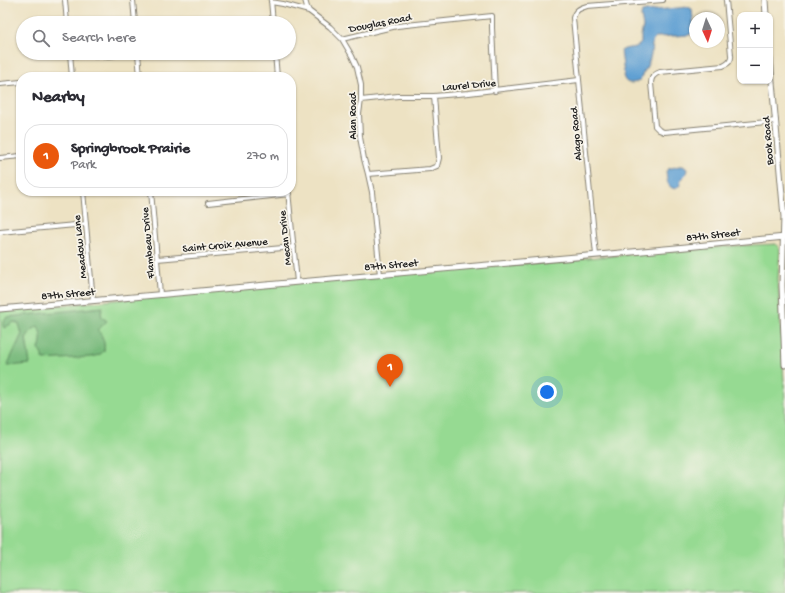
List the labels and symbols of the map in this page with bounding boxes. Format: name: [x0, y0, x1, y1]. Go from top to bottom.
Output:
street label: Douglas Road: [347, 12, 414, 36]
north arrow: [689, 12, 725, 48]
street label: Laurel Drive: [442, 78, 497, 94]
street label: Alan Road: [348, 91, 360, 139]
street label: Alago Road: [569, 105, 585, 161]
street label: Book Road: [761, 115, 777, 167]
street label: Flambeau Drive: [140, 206, 158, 280]
street label: Mecan Drive: [277, 210, 295, 266]
street label: Meadow Lane: [72, 214, 90, 279]
street label: 87th Street: [686, 227, 742, 245]
street label: Saint Croix Avenue: [182, 236, 269, 256]
street label: 87th Street: [364, 258, 420, 274]
street label: 87th Street: [41, 287, 97, 303]
pin: 1: [377, 354, 403, 387]
your location: [537, 382, 557, 402]

